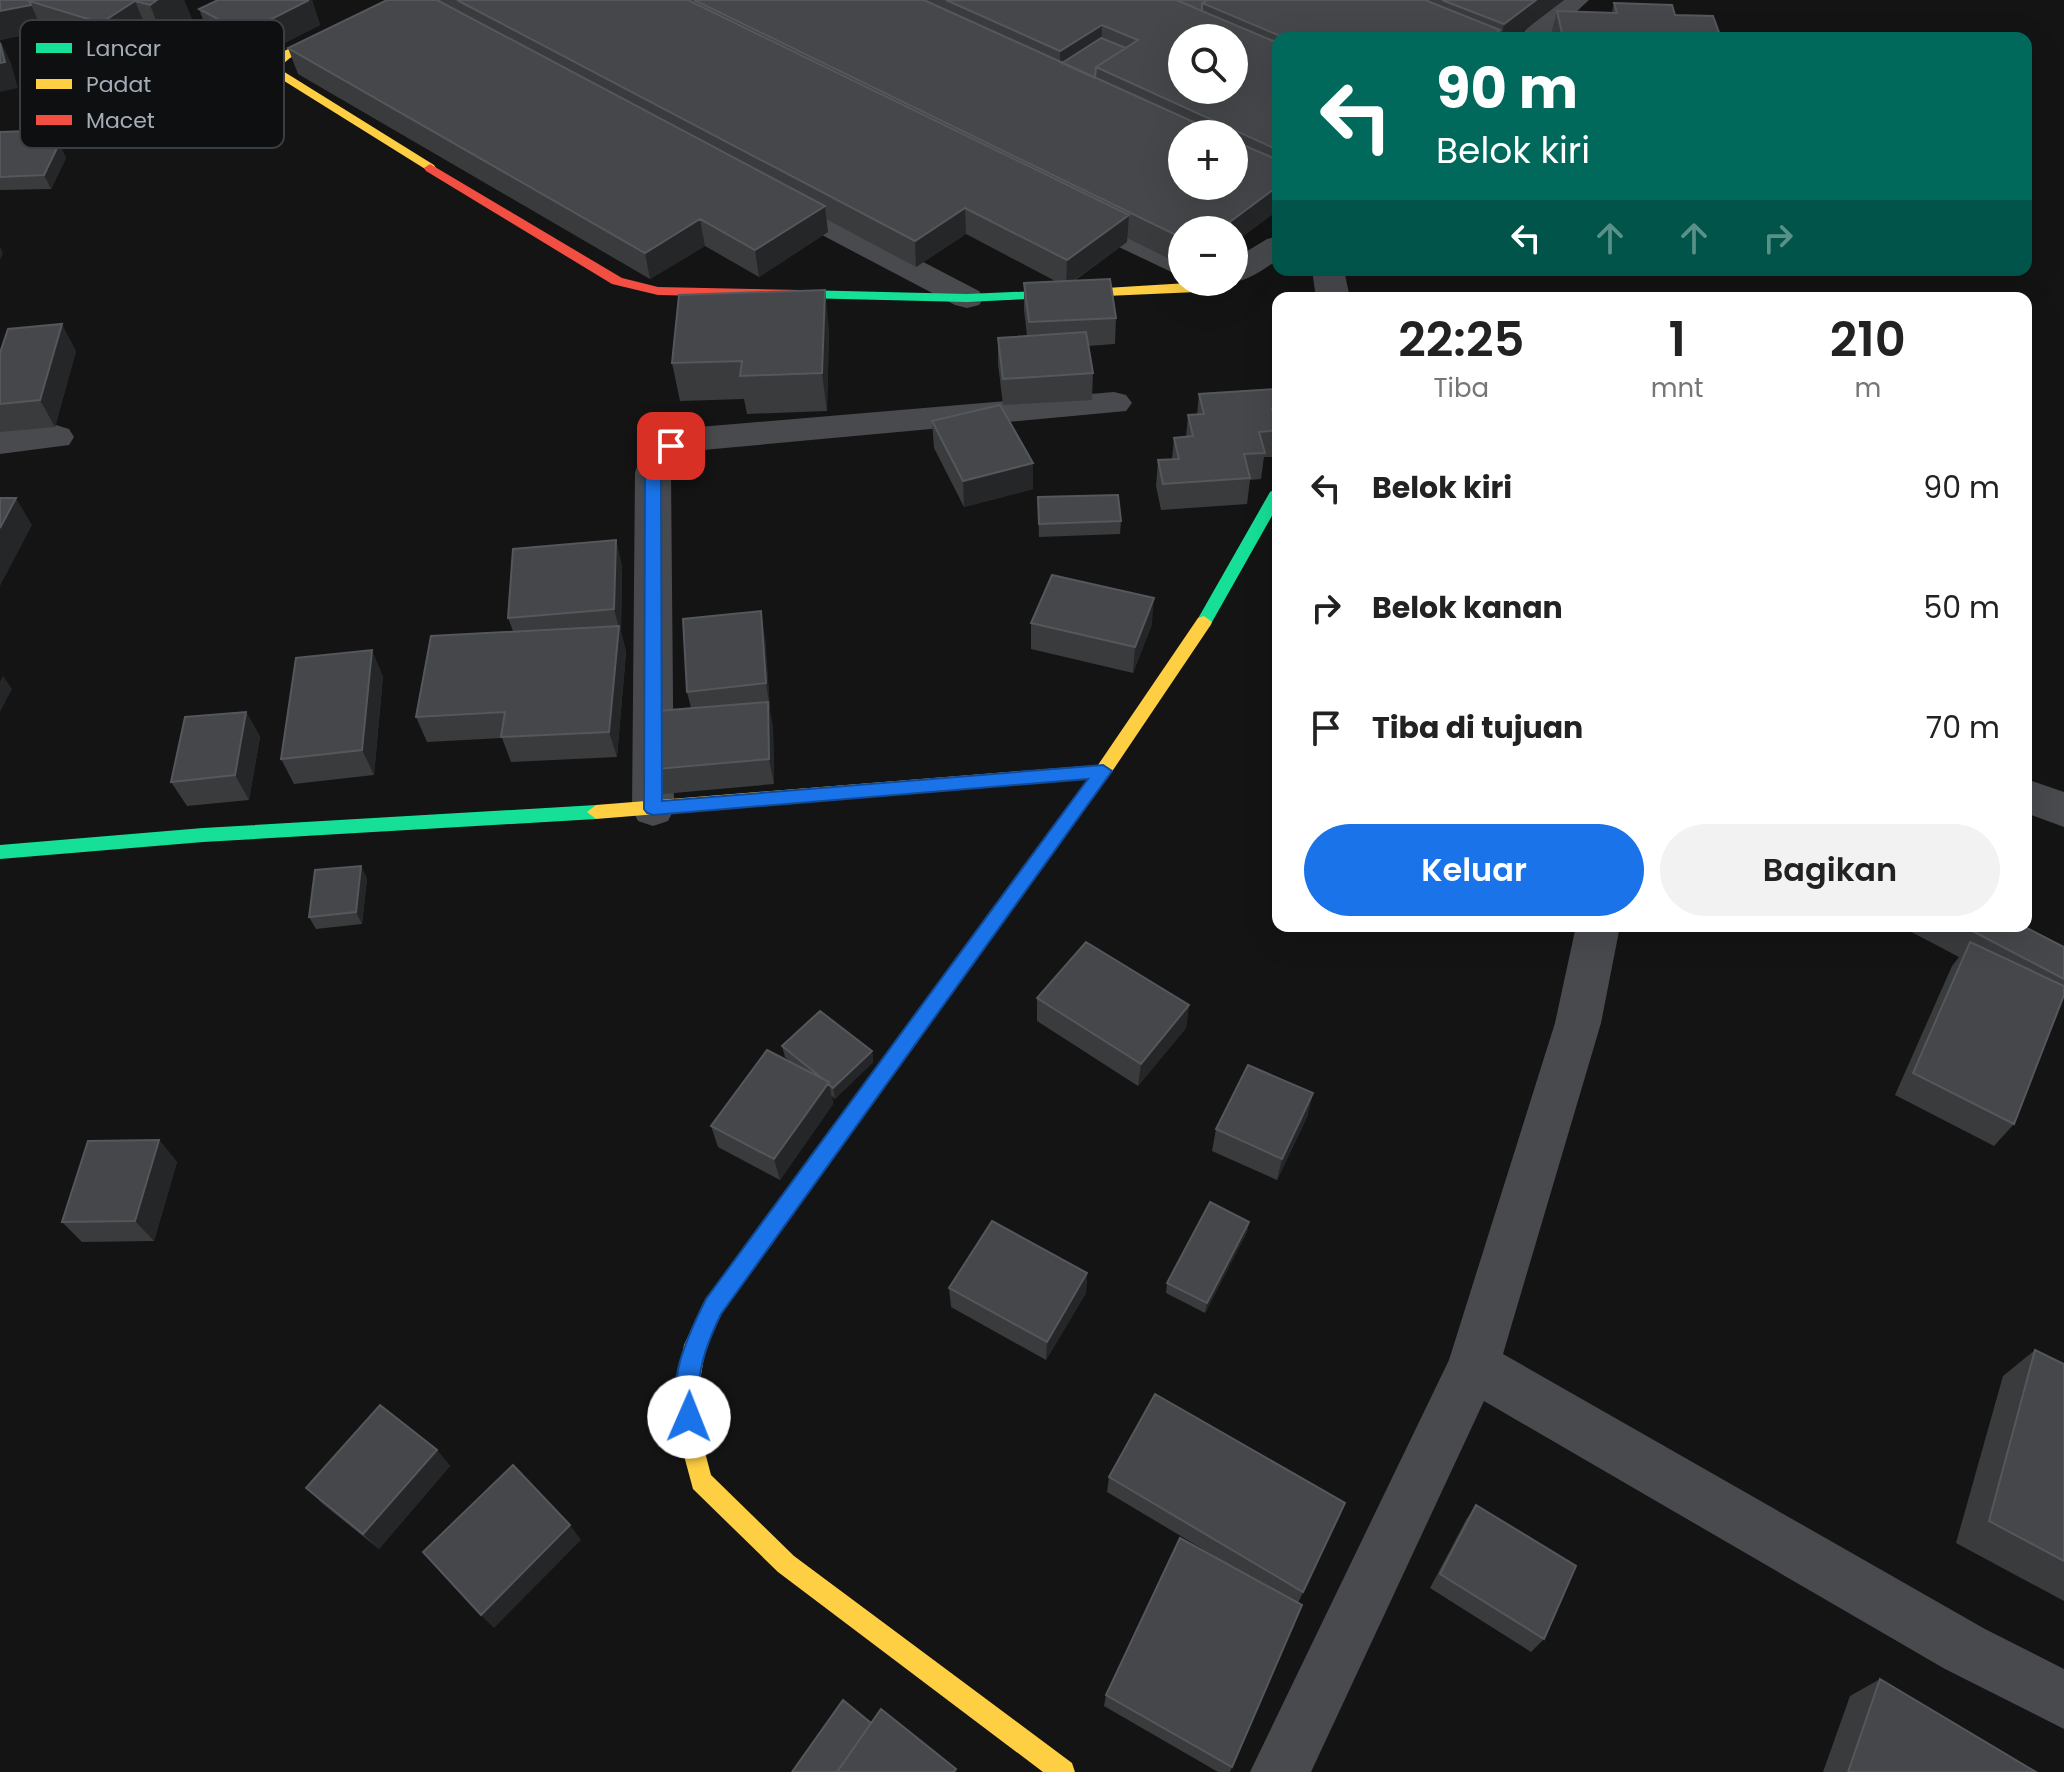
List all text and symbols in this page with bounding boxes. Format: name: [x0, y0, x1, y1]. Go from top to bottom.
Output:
legend: [20, 20, 284, 148]
map controls: [1168, 24, 1248, 296]
button: search: [1168, 24, 1248, 104]
text: Lancar: [86, 33, 161, 64]
text: 90 m: [1436, 49, 1578, 128]
icon: left: [1304, 64, 1408, 168]
text: Padat: [86, 69, 151, 100]
text: Macet: [86, 105, 155, 136]
button: +: [1168, 120, 1248, 200]
text: Belok kiri: [1436, 125, 1590, 176]
button: −: [1168, 216, 1248, 296]
icon: left: [1504, 216, 1548, 260]
icon: ahead: [1588, 216, 1632, 260]
icon: ahead: [1672, 216, 1716, 260]
icon: right: [1756, 216, 1800, 260]
text: 22:25: [1398, 306, 1524, 373]
text: 1: [1668, 306, 1686, 373]
text: 210: [1830, 306, 1906, 373]
text: Tiba: [1434, 370, 1489, 406]
text: mnt: [1651, 370, 1704, 406]
text: m: [1854, 370, 1881, 406]
pin: [637, 412, 705, 480]
icon: arrive: [649, 424, 693, 468]
icon: left: [1304, 466, 1348, 510]
text: Belok kiri: [1372, 466, 1512, 509]
text: 90 m: [1923, 466, 2000, 509]
icon: right: [1304, 586, 1348, 630]
text: Belok kanan: [1372, 586, 1563, 629]
text: 50 m: [1923, 586, 2000, 629]
icon: arrive: [1304, 706, 1348, 750]
text: Tiba di tujuan: [1372, 706, 1583, 749]
text: 70 m: [1926, 706, 2000, 749]
button: Keluar: [1304, 824, 1644, 916]
button: Bagikan: [1660, 824, 2000, 916]
position arrow: [647, 1375, 731, 1459]

